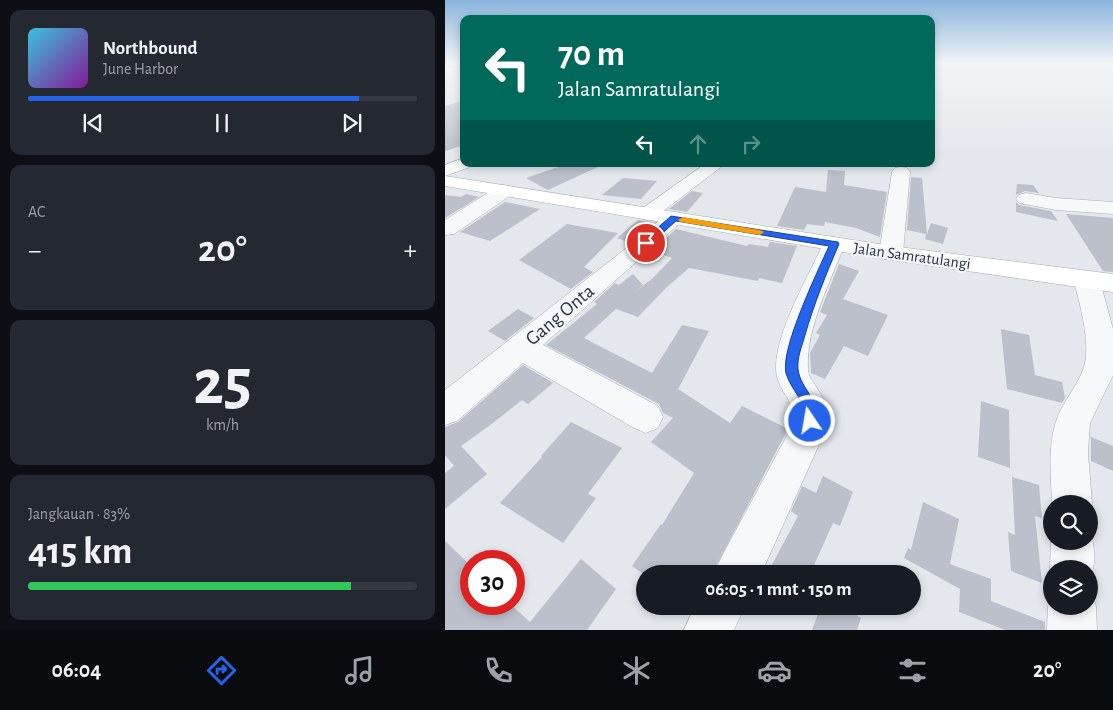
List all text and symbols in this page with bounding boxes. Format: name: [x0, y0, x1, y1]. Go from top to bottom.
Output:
icon: left: [475, 35, 540, 100]
text: 70 m: [558, 37, 625, 72]
text: Northbound: [103, 39, 198, 58]
text: June Harbor: [103, 61, 178, 77]
text: Jalan Samratulangi: [558, 78, 720, 100]
icon: previous: [79, 109, 107, 137]
icon: pause: [208, 109, 236, 137]
icon: next: [338, 109, 366, 137]
icon: left: [631, 130, 659, 158]
icon: ahead: [684, 130, 712, 158]
icon: right: [737, 130, 765, 158]
text: AC: [28, 204, 45, 220]
pin: [625, 222, 667, 264]
icon: arrive: [632, 229, 660, 257]
text: 20°: [198, 231, 247, 269]
text: −: [28, 237, 41, 265]
text: +: [404, 237, 417, 265]
street label: Jalan Samratulangi: [852, 240, 972, 272]
street label: Gang Onta: [522, 281, 598, 349]
text: 25: [193, 351, 252, 416]
position arrow: [783, 394, 835, 446]
text: km/h: [206, 417, 239, 433]
map controls: [1043, 495, 1098, 615]
button: search: [1043, 495, 1098, 550]
text: Jangkauan · 83%: [28, 506, 130, 522]
text: 415 km: [28, 533, 132, 571]
speed limit sign: 30: [460, 550, 525, 615]
button: layers: [1043, 560, 1098, 615]
text: 06:05 · 1 mnt · 150 m: [705, 580, 852, 599]
icon: directions: [204, 653, 239, 688]
icon: music: [342, 653, 377, 688]
icon: phone: [481, 653, 516, 688]
icon: climate: [619, 653, 654, 688]
icon: car: [757, 653, 792, 688]
icon: filters: [895, 653, 930, 688]
text: 06:04: [52, 659, 101, 681]
text: 20°: [1033, 659, 1061, 681]

